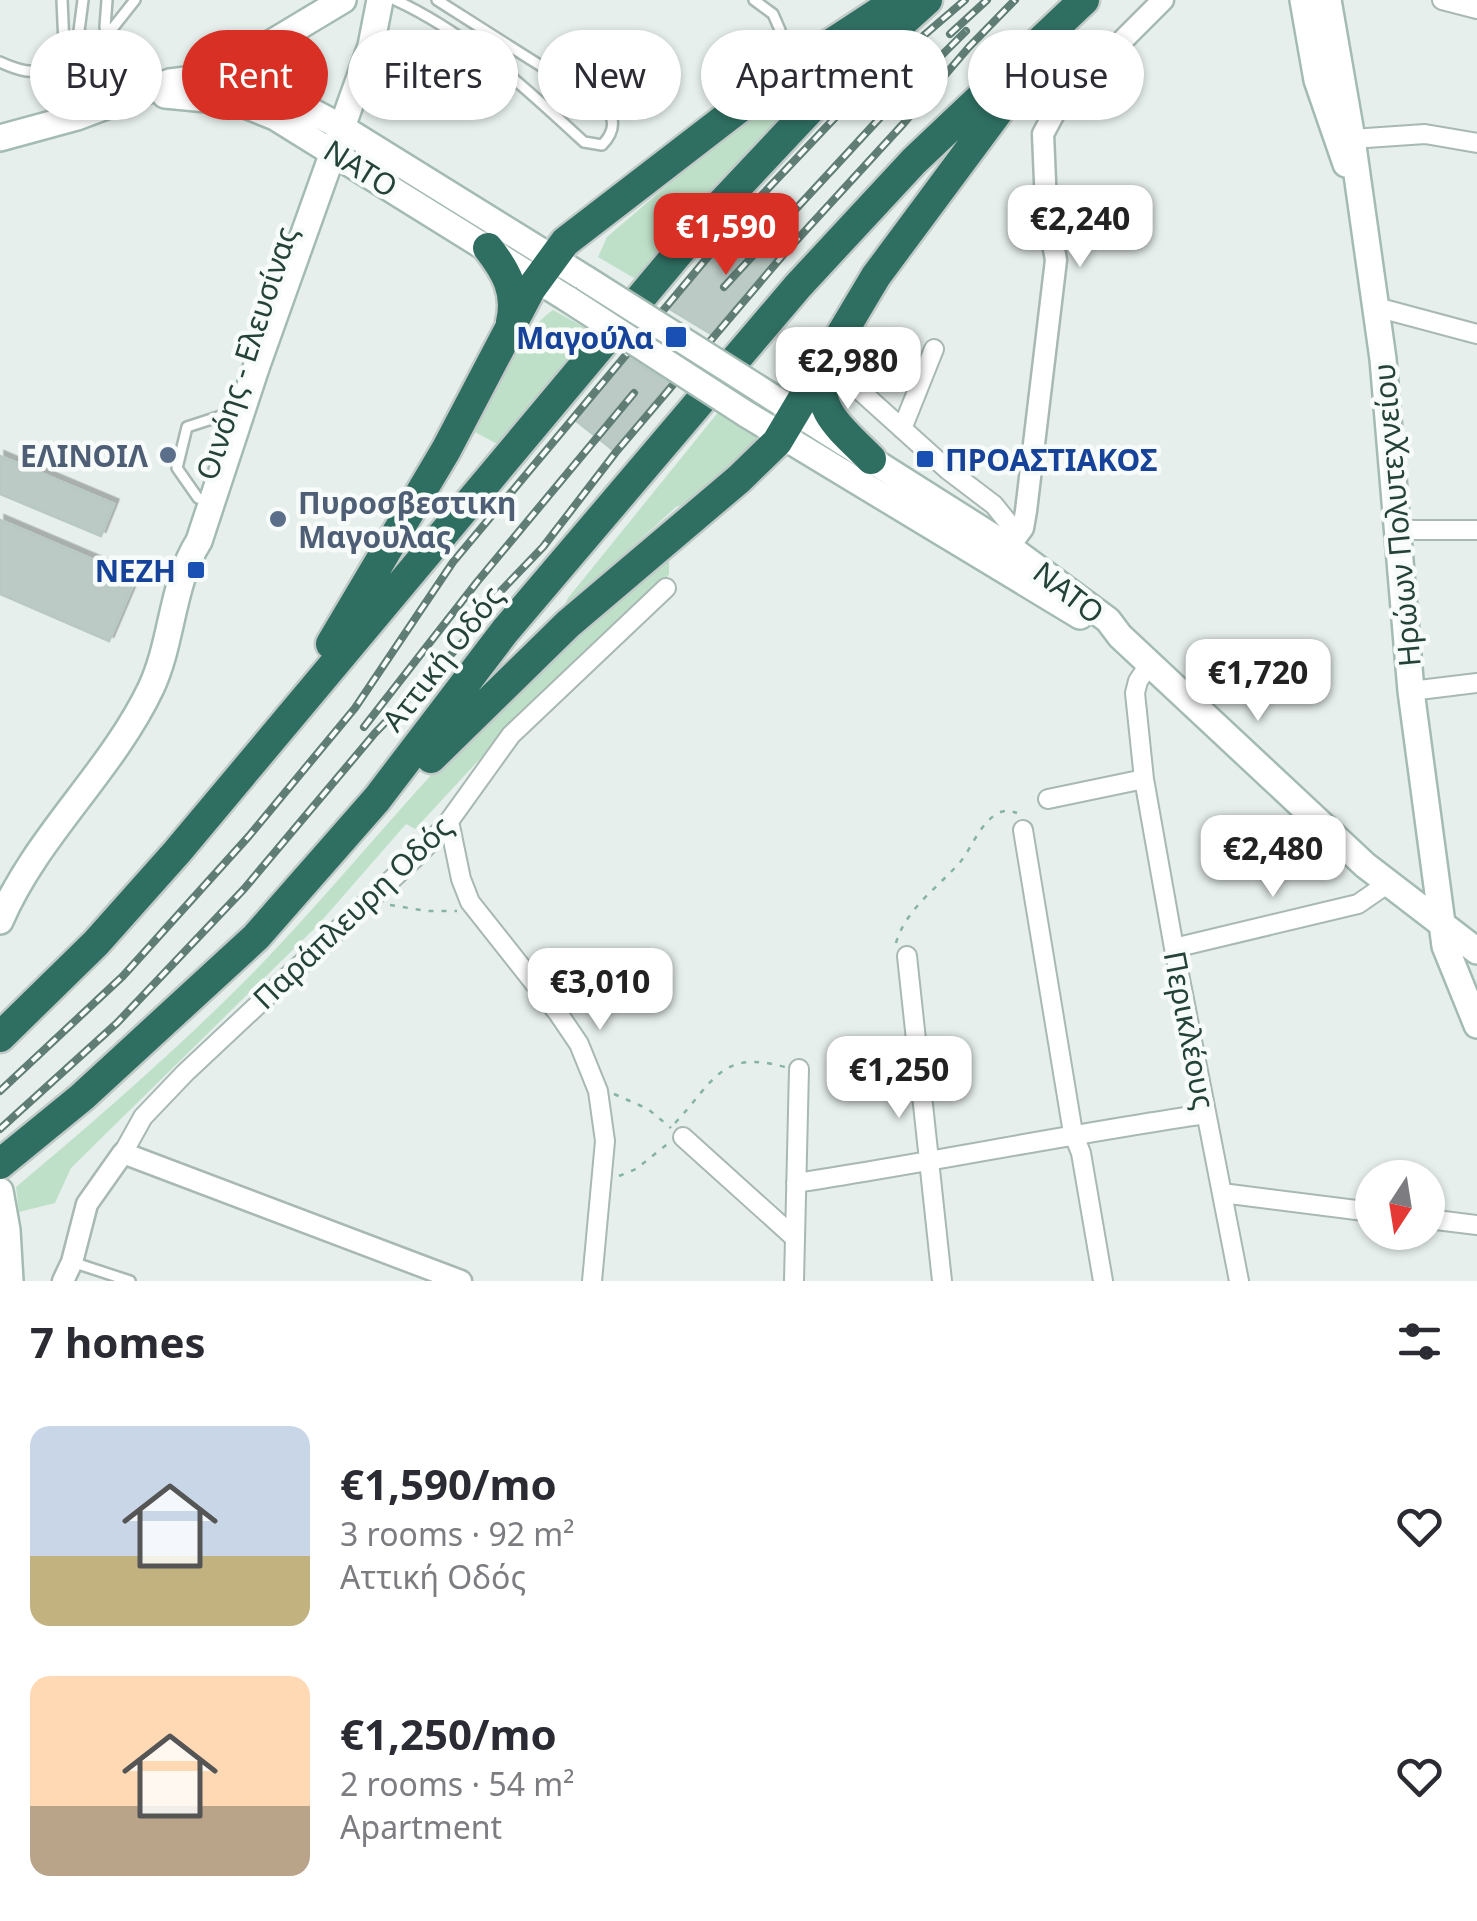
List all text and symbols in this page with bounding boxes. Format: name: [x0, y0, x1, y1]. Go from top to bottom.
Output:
chip: Buy: [30, 30, 162, 120]
chip: Rent: [182, 30, 328, 120]
chip: Filters: [348, 30, 518, 120]
chip: New: [538, 30, 681, 120]
chip: Apartment: [701, 30, 948, 120]
chip: House: [968, 30, 1144, 120]
street label: ΝΑΤΟ: [316, 130, 406, 206]
pin: €2,240: [999, 185, 1161, 270]
pin: €1,590: [645, 193, 807, 278]
text: €2,240: [1030, 196, 1130, 239]
text: €1,590: [676, 204, 776, 247]
street label: Οινόης - Ελευσίνας: [186, 221, 306, 485]
place label: Μαγούλα: [516, 317, 654, 358]
marker: Μαγούλα: [663, 324, 689, 350]
pin: €2,980: [767, 327, 929, 412]
text: €2,980: [798, 338, 898, 381]
street label: Ηρώων Πολυτεχνείου: [1362, 361, 1430, 669]
place label: ΕΛΙΝΟΙΛ: [20, 435, 149, 476]
place label: ΠΡΟΑΣΤΙΑΚΟΣ: [945, 439, 1157, 480]
marker: ΕΛΙΝΟΙΛ: [157, 444, 179, 466]
marker: ΠΡΟΑΣΤΙΑΚΟΣ: [914, 448, 936, 470]
place label: Πυροσβεστικη Μαγουλας: [298, 482, 516, 557]
marker: Πυροσβεστικη Μαγουλας: [267, 508, 289, 530]
place label: ΝΕΖΗ: [95, 550, 176, 591]
street label: ΝΑΤΟ: [1025, 551, 1113, 633]
marker: ΝΕΖΗ: [185, 559, 207, 581]
street label: Αττική Οδός: [372, 577, 512, 739]
pin: €1,720: [1177, 639, 1339, 724]
text: €1,720: [1208, 650, 1308, 693]
street label: Παράπλευρη Οδός: [243, 806, 461, 1018]
pin: €2,480: [1192, 815, 1354, 900]
text: €2,480: [1223, 826, 1323, 869]
pin: €3,010: [519, 948, 681, 1033]
street label: Περικλέους: [1155, 948, 1225, 1112]
text: €3,010: [550, 959, 650, 1002]
pin: €1,250: [818, 1036, 980, 1121]
text: €1,250: [849, 1047, 949, 1090]
north arrow: [1355, 1160, 1445, 1250]
map controls: [1355, 1160, 1445, 1250]
text: 7 homes: [30, 1313, 206, 1370]
icon: filters: [1392, 1314, 1447, 1369]
text: €1,590/mo: [340, 1455, 557, 1512]
icon: home: [110, 1466, 230, 1586]
icon: heart: [1392, 1499, 1447, 1554]
text: 3 rooms · 92 m²: [340, 1512, 574, 1555]
text: Αττική Οδός: [340, 1555, 526, 1598]
text: €1,250/mo: [340, 1705, 557, 1762]
icon: home: [110, 1716, 230, 1836]
icon: heart: [1392, 1749, 1447, 1804]
text: 2 rooms · 54 m²: [340, 1762, 574, 1805]
text: Apartment: [340, 1805, 502, 1848]

